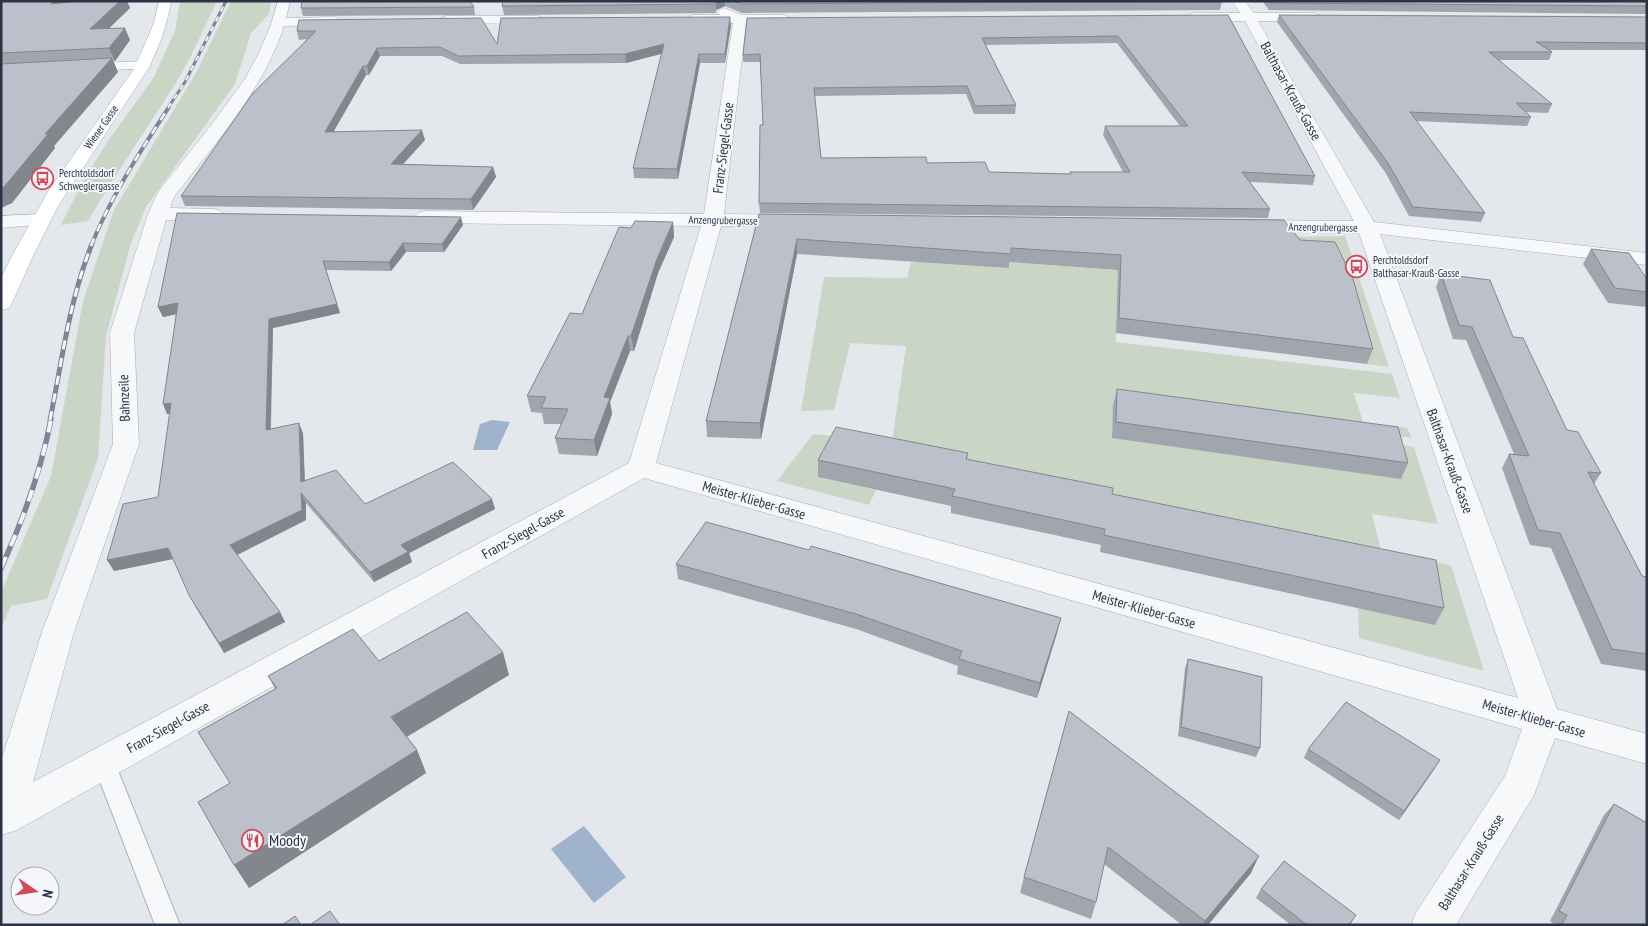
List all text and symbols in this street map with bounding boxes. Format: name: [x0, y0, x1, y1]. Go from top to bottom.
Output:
street label: Balthasar-Krauß-Gasse: [1256, 38, 1326, 144]
street label: Franz-Siegel-Gasse: [708, 101, 738, 195]
street label: Wiener Gasse: [81, 102, 122, 152]
place label: Perchtoldsdorf Schweglergasse: [59, 166, 120, 193]
bus stop icon: Perchtoldsdorf Schweglergasse: [31, 167, 55, 191]
street label: Anzengrubergasse: [688, 212, 758, 228]
street label: Anzengrubergasse: [1288, 219, 1358, 235]
place label: Perchtoldsdorf Balthasar-Krauß-Gasse: [1373, 253, 1460, 280]
bus stop icon: Perchtoldsdorf Balthasar-Krauß-Gasse: [1345, 254, 1369, 278]
street label: Bahnzeile: [114, 374, 134, 422]
street label: Balthasar-Krauß-Gasse: [1423, 406, 1477, 516]
street label: Meister-Klieber-Gasse: [700, 477, 808, 523]
street label: Franz-Siegel-Gasse: [479, 503, 568, 563]
street label: Meister-Klieber-Gasse: [1090, 586, 1198, 632]
street label: Meister-Klieber-Gasse: [1480, 695, 1588, 741]
street label: Franz-Siegel-Gasse: [124, 697, 213, 757]
street label: Balthasar-Krauß-Gasse: [1434, 810, 1508, 913]
restaurant icon: Moody: [241, 828, 265, 852]
place label: Moody: [269, 830, 306, 850]
north arrow: [10, 866, 60, 916]
text: N: [38, 888, 57, 900]

